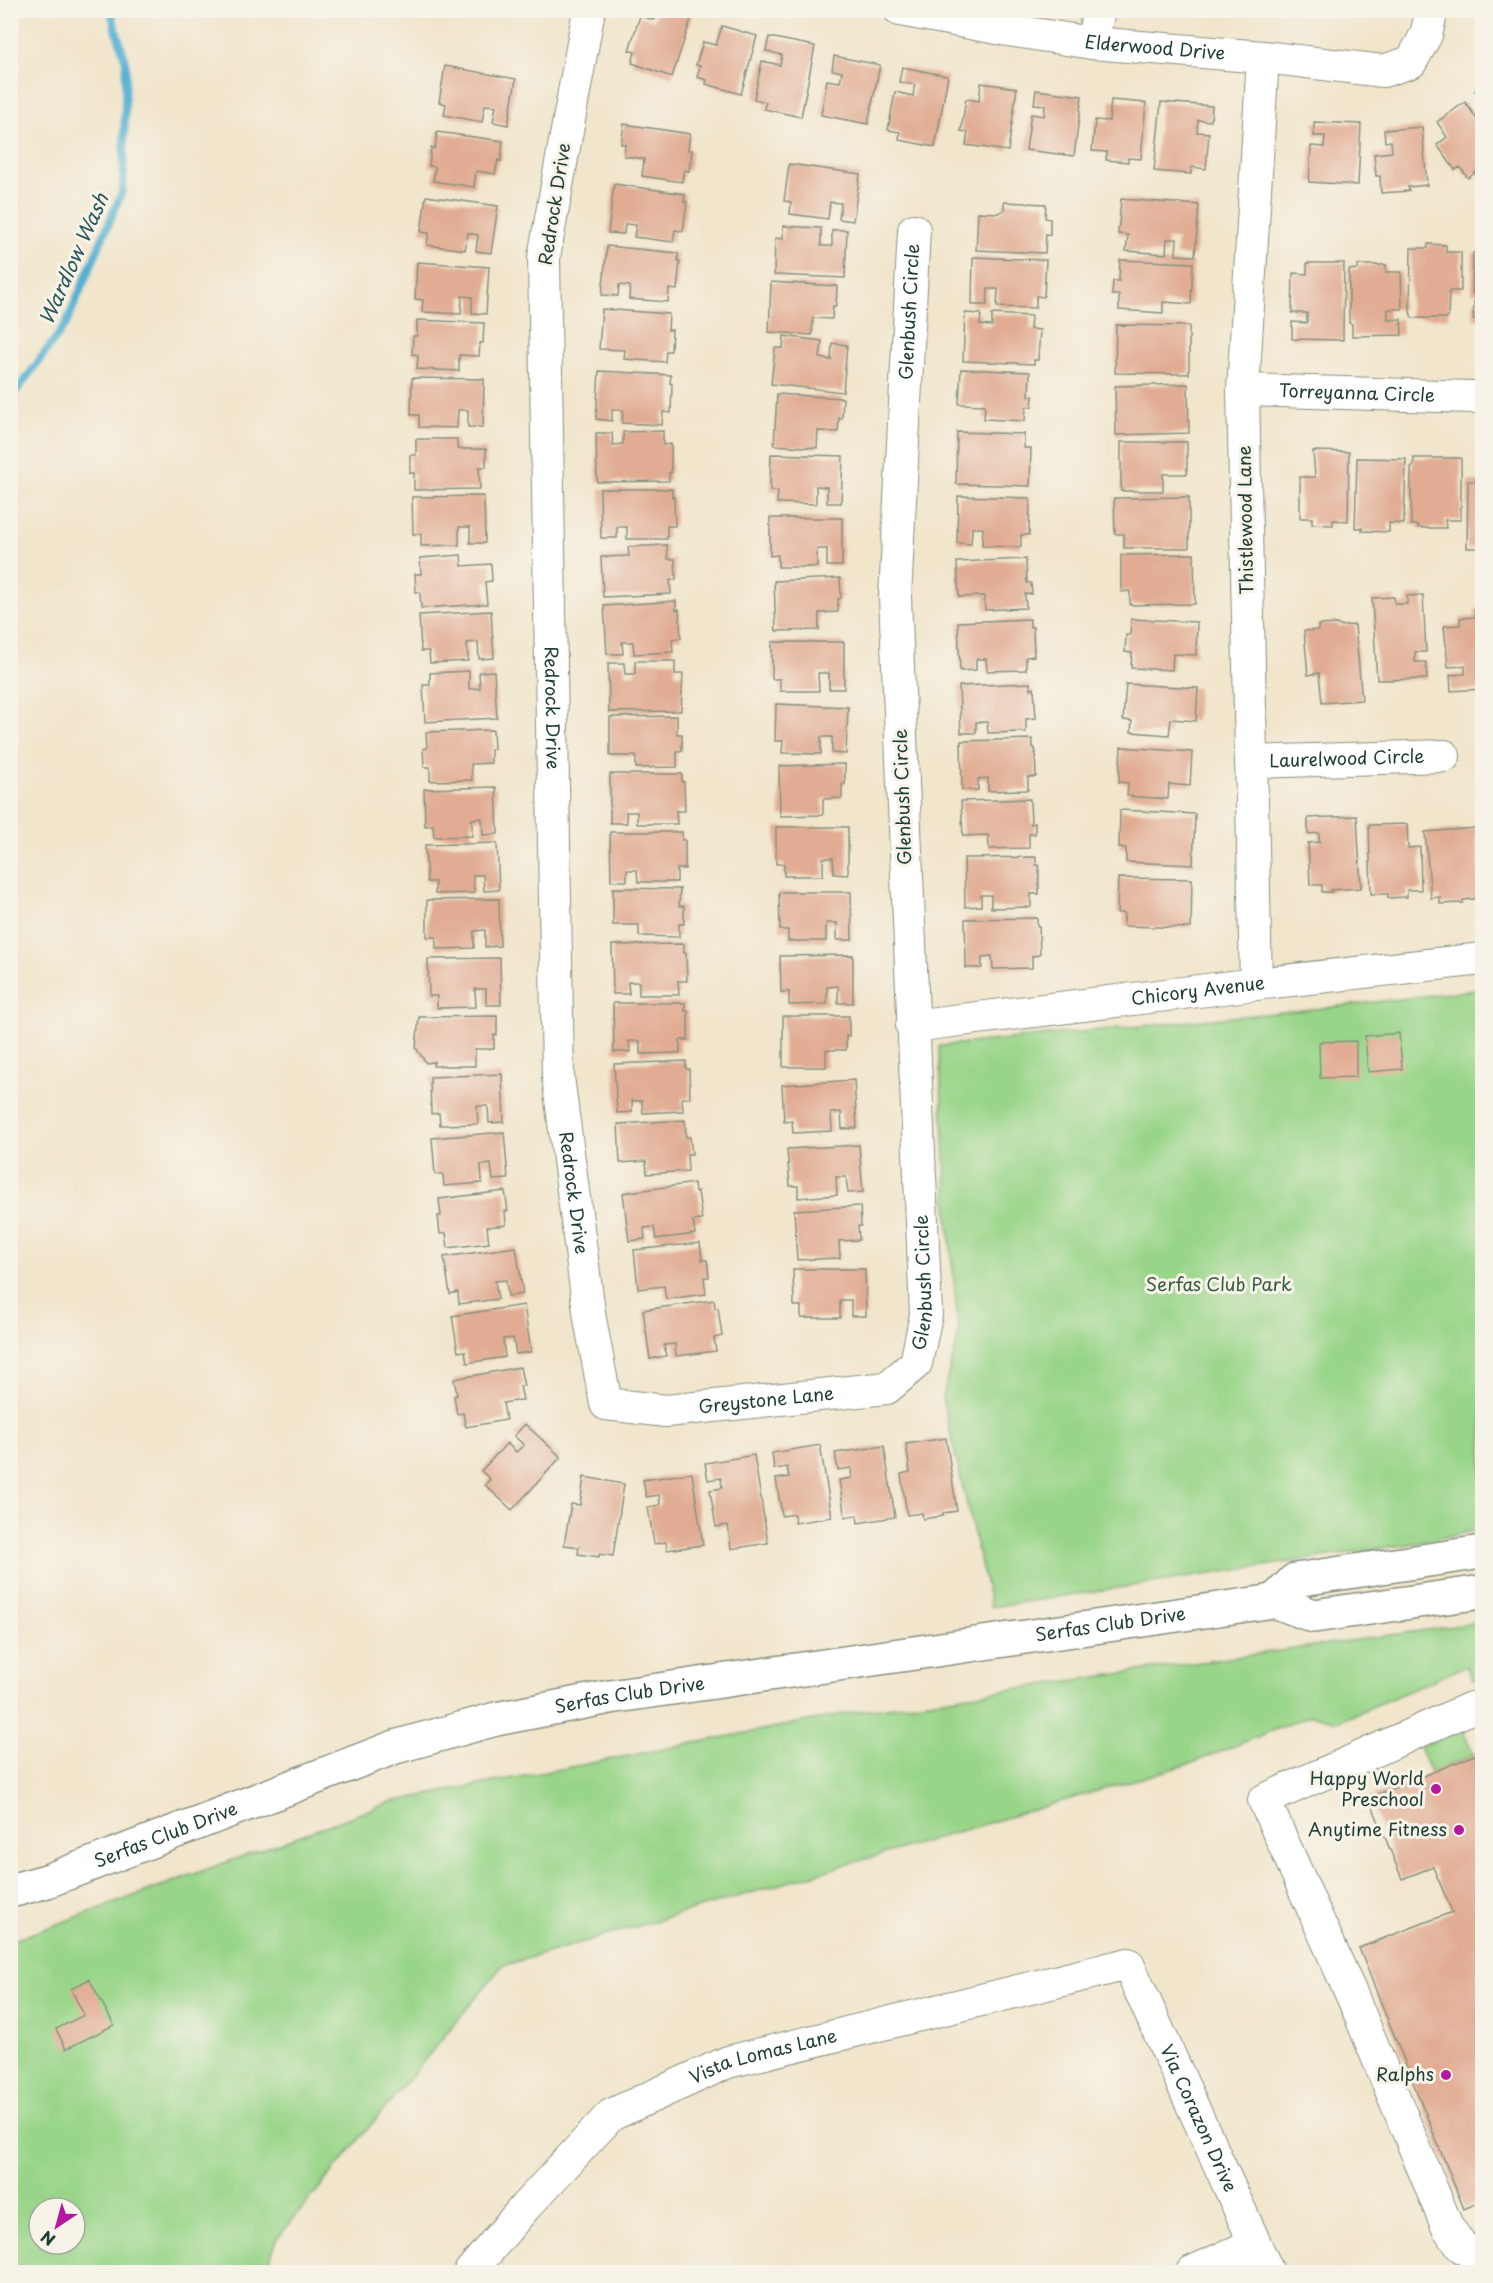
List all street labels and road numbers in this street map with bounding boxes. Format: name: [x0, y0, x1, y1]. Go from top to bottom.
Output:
street label: Elderwood Drive: [1083, 27, 1226, 66]
street label: Redrock Drive: [531, 141, 576, 267]
street label: Glenbush Circle: [891, 243, 925, 380]
street label: Torreyanna Circle: [1279, 376, 1435, 408]
street label: Thistlewood Lane: [1230, 445, 1259, 595]
street label: Redrock Drive: [539, 646, 568, 770]
street label: Glenbush Circle: [886, 728, 917, 866]
street label: Laurelwood Circle: [1269, 742, 1425, 773]
street label: Chicory Avenue: [1129, 968, 1266, 1011]
street label: Redrock Drive: [553, 1130, 596, 1255]
street label: Glenbush Circle: [904, 1214, 938, 1353]
street label: Greystone Lane: [697, 1379, 835, 1420]
street label: Serfas Club Drive: [1034, 1599, 1188, 1647]
street label: Serfas Club Drive: [552, 1668, 707, 1719]
street label: Serfas Club Drive: [90, 1794, 241, 1874]
street label: Vista Lomas Lane: [685, 2021, 839, 2090]
street label: Via Corazon Drive: [1154, 2040, 1245, 2196]

